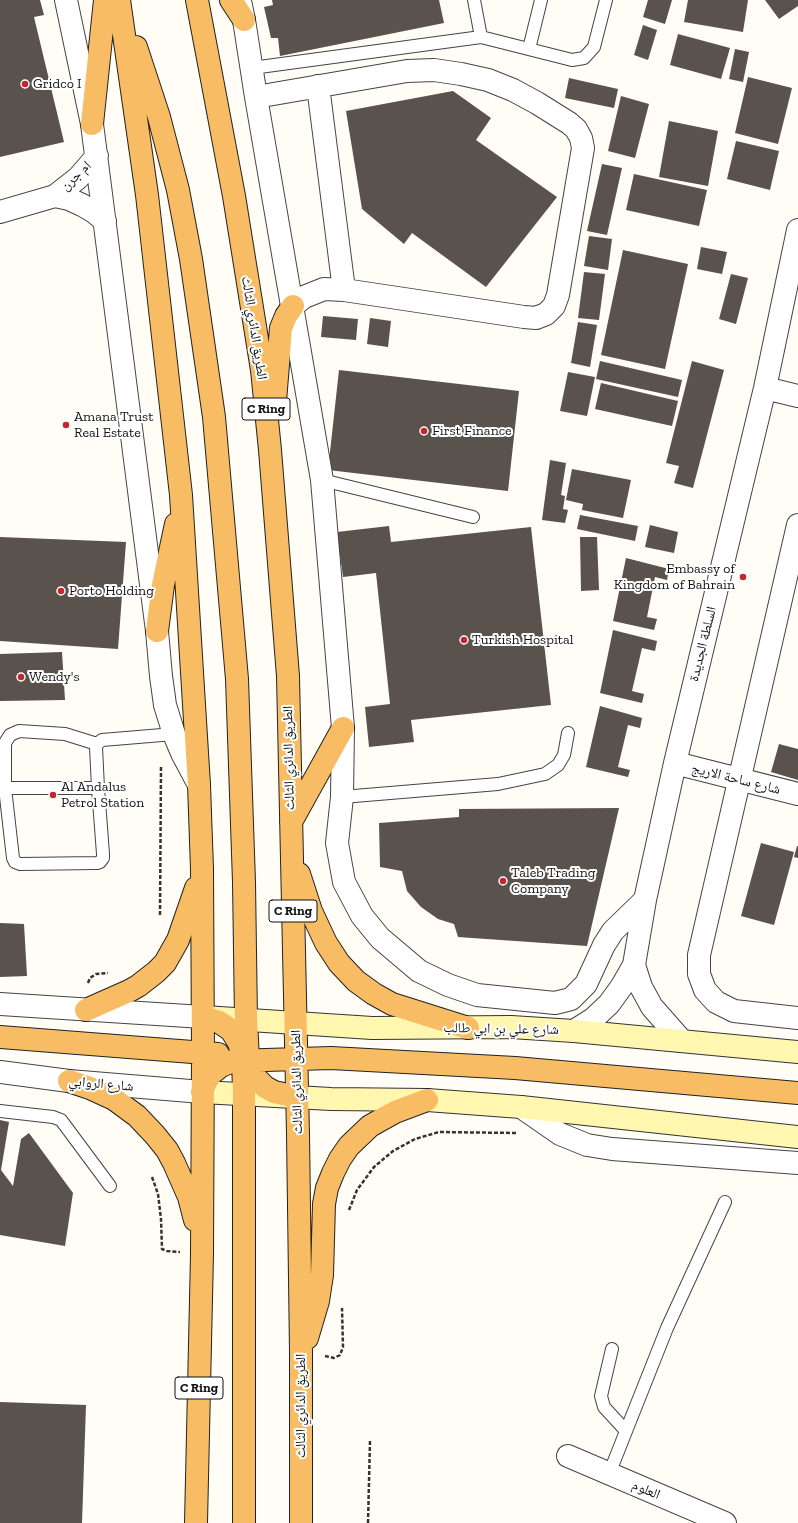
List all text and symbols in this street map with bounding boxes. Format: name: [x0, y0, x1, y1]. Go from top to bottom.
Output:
place label: Gridco I: [33, 76, 81, 92]
marker: Gridco I: [20, 79, 30, 89]
street label: ام جرن: [57, 158, 95, 194]
street label: الطريق الدائري الثالث: [238, 275, 270, 381]
road number: C Ring: [242, 398, 290, 420]
place label: Amana Trust Real Estate: [74, 409, 153, 442]
marker: Amana Trust Real Estate: [61, 420, 71, 430]
place label: First Finance: [432, 423, 512, 439]
marker: First Finance: [419, 426, 429, 436]
place label: Embassy of Kingdom of Bahrain: [614, 561, 735, 594]
marker: Embassy of Kingdom of Bahrain: [738, 572, 748, 582]
place label: Porto Holding: [69, 583, 154, 599]
marker: Porto Holding: [56, 586, 66, 596]
street label: السلطة الجديدة: [686, 605, 720, 683]
place label: Turkish Hospital: [472, 632, 574, 648]
marker: Turkish Hospital: [459, 635, 469, 645]
place label: Wendy's: [29, 669, 80, 685]
marker: Wendy's: [16, 672, 26, 682]
street label: الطريق الدائري الثالث: [280, 706, 298, 810]
street label: شارع ساحة الاريج: [690, 760, 782, 798]
place label: Al Andalus Petrol Station: [61, 779, 144, 812]
marker: Al Andalus Petrol Station: [48, 790, 58, 800]
place label: Taleb Trading Company: [511, 865, 595, 898]
marker: Taleb Trading Company: [498, 876, 508, 886]
road number: C Ring: [269, 900, 317, 922]
street label: شارع علي بن ابي طالب: [443, 1020, 559, 1038]
street label: الطريق الدائري الثالث: [288, 1030, 306, 1134]
street label: شارع الروابي: [68, 1073, 134, 1095]
street label: الطريق الدائري الثالث: [293, 1354, 309, 1458]
road number: C Ring: [175, 1377, 223, 1399]
street label: العلوم: [629, 1477, 663, 1503]

